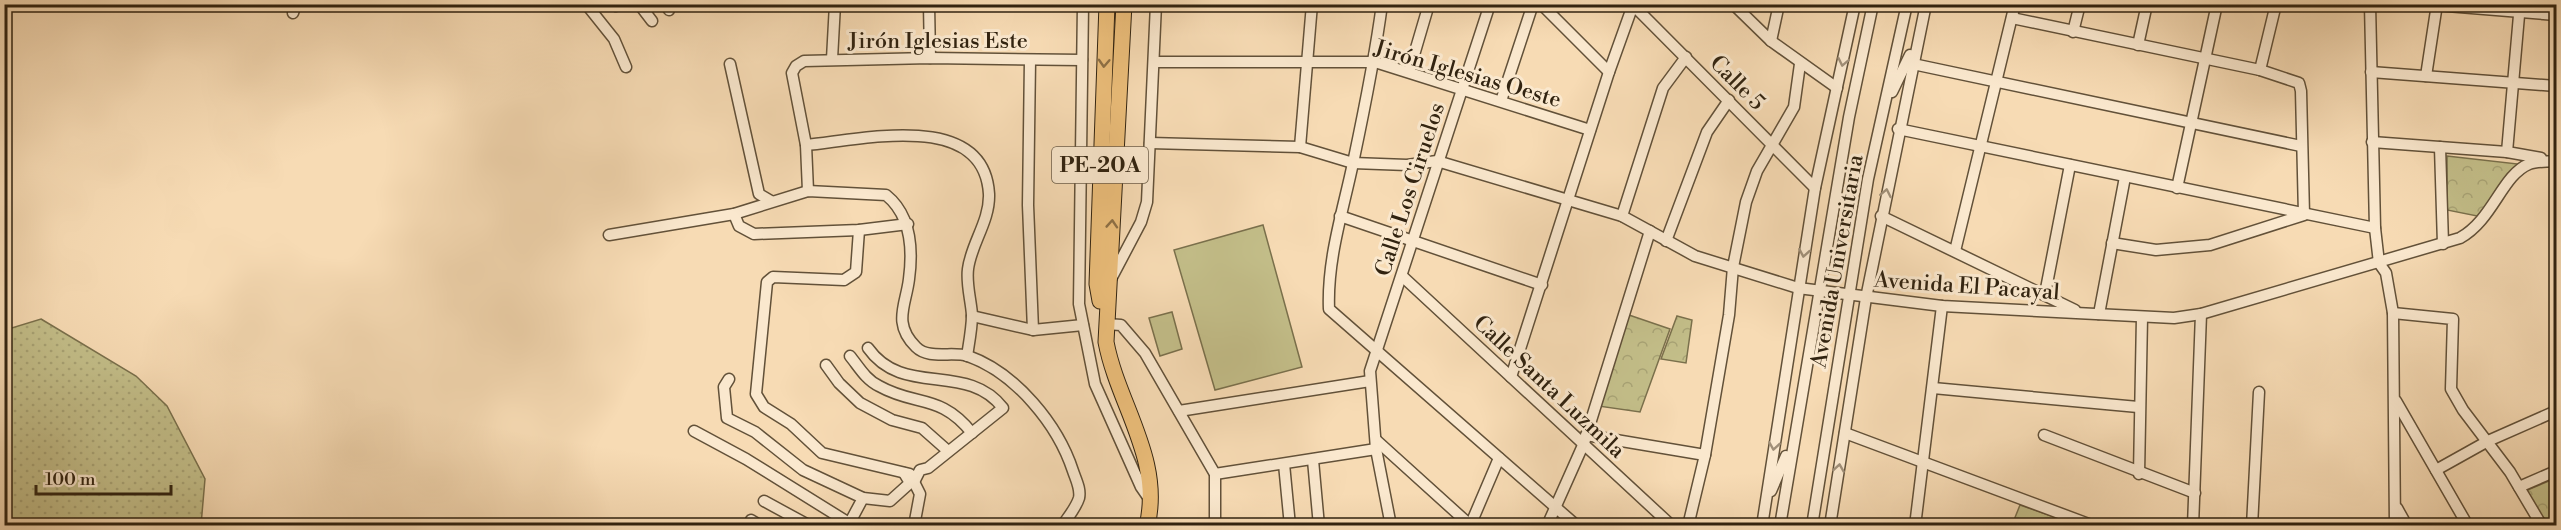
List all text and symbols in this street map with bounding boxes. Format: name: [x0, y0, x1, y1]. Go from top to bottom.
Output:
street label: Jirón Iglesias Este: [847, 28, 1028, 55]
street label: Jirón Iglesias Oeste: [1370, 35, 1564, 114]
street label: Calle 5: [1704, 50, 1770, 116]
one-way arrow: [1837, 56, 1850, 66]
one-way arrow: [1098, 58, 1111, 67]
street label: Calle Los Ciruelos: [1370, 99, 1451, 280]
road number: PE-20A: [1052, 147, 1148, 183]
street label: Avenida Universitaria: [1805, 152, 1870, 371]
one-way arrow: [1879, 188, 1892, 198]
one-way arrow: [1105, 220, 1118, 229]
one-way arrow: [1798, 247, 1811, 257]
street label: Avenida El Pacayal: [1872, 266, 2061, 306]
street label: Calle Santa Luzmila: [1468, 310, 1631, 465]
one-way arrow: [1769, 441, 1781, 450]
scale bar: [36, 458, 171, 496]
one-way arrow: [1832, 463, 1845, 473]
text: 100 m: [45, 468, 96, 491]

